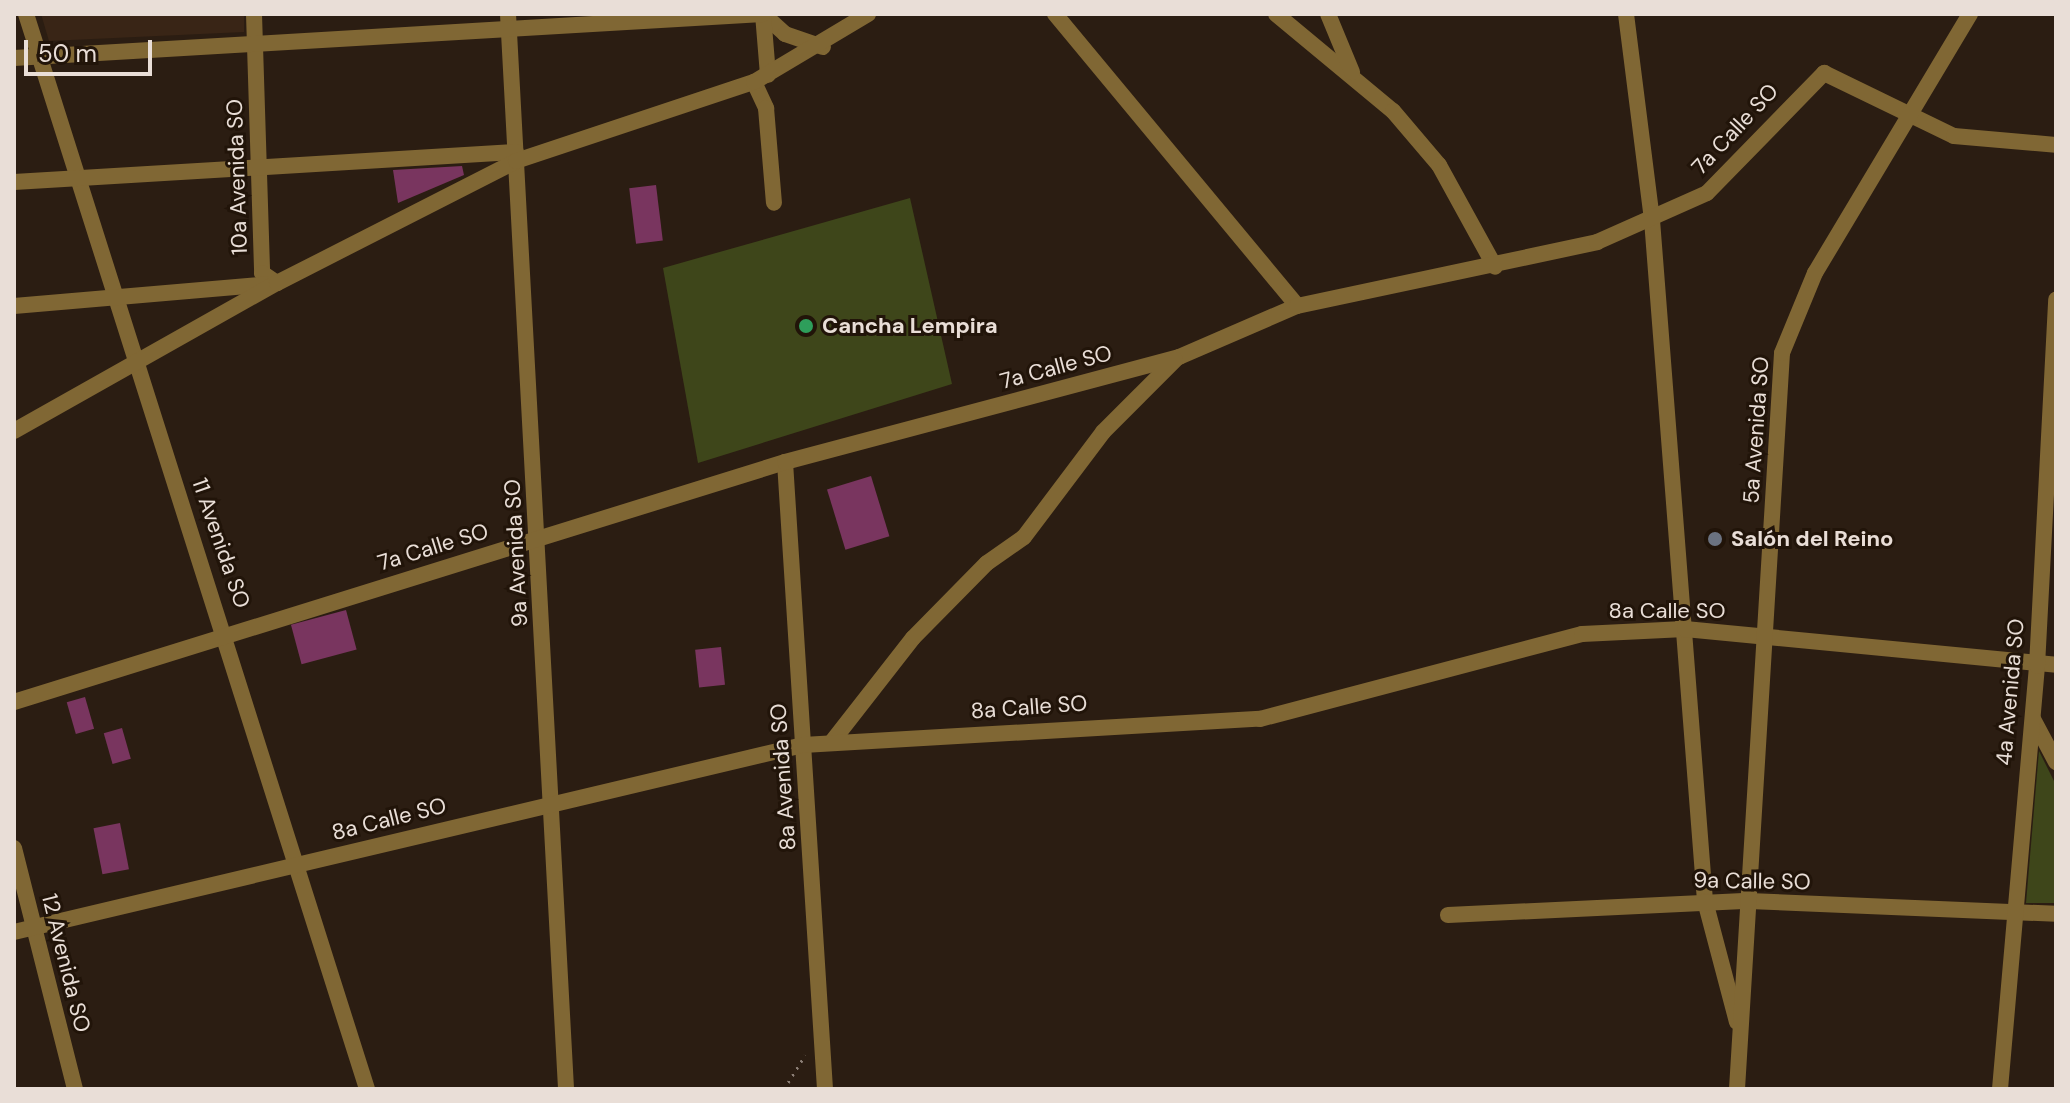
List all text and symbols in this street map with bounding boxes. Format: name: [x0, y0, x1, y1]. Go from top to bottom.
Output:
scale bar: [28, 24, 156, 74]
text: 50 m: [38, 38, 97, 69]
street label: 7a Calle SO: [1686, 78, 1784, 180]
street label: 10a Avenida SO: [221, 99, 253, 255]
place label: Cancha Lempira: [822, 313, 998, 339]
marker: Cancha Lempira: [797, 317, 815, 335]
street label: 7a Calle SO: [997, 339, 1115, 395]
street label: 5a Avenida SO: [1738, 355, 1774, 505]
street label: 11 Avenida SO: [186, 474, 256, 612]
street label: 9a Avenida SO: [499, 478, 533, 628]
street label: 7a Calle SO: [374, 518, 492, 576]
place label: Salón del Reino: [1731, 526, 1893, 552]
marker: Salón del Reino: [1706, 530, 1724, 548]
street label: 8a Calle SO: [1609, 598, 1725, 624]
street label: 4a Avenida SO: [1990, 617, 2030, 767]
street label: 8a Calle SO: [970, 690, 1088, 724]
street label: 8a Avenida SO: [765, 702, 801, 852]
street label: 8a Calle SO: [329, 792, 449, 846]
street label: 9a Calle SO: [1693, 867, 1811, 895]
street label: 12 Avenida SO: [36, 891, 96, 1035]

